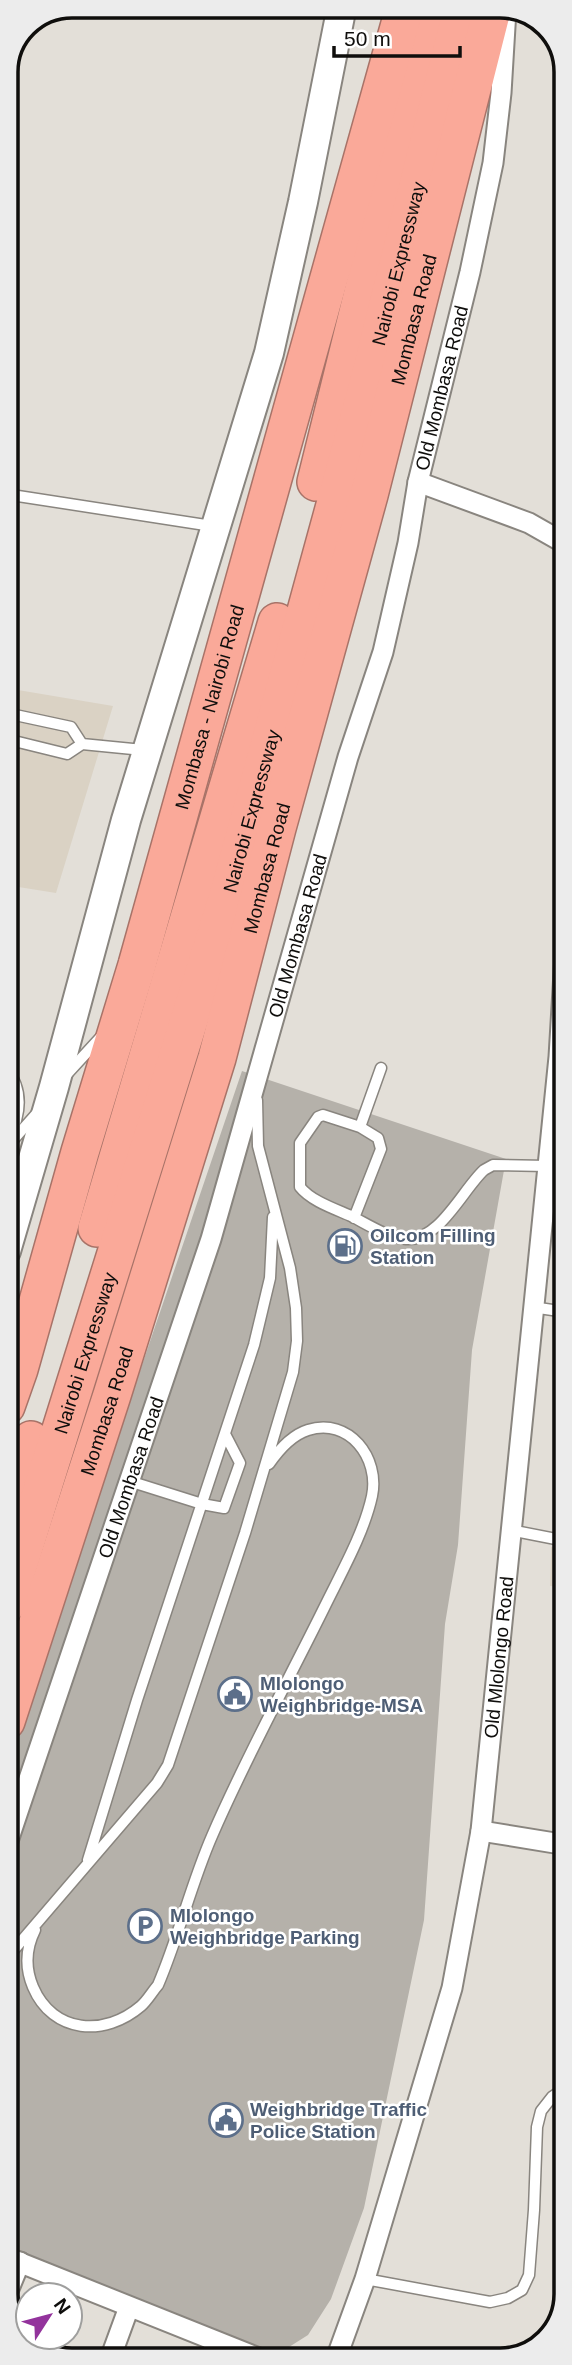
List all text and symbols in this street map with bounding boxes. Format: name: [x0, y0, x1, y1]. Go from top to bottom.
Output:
scale bar: [334, 14, 460, 58]
text: 50 m: [344, 27, 391, 50]
street label: Nairobi Expressway: [368, 179, 429, 348]
street label: Mombasa Road: [387, 252, 440, 387]
street label: Old Mombasa Road: [411, 303, 472, 472]
street label: Mombasa - Nairobi Road: [171, 602, 248, 812]
street label: Nairobi Expressway: [219, 727, 284, 895]
street label: Mombasa Road: [239, 800, 294, 936]
street label: Old Mombasa Road: [264, 851, 330, 1020]
place label: Oilcom Filling Station: [370, 1225, 496, 1268]
fuel station icon: Oilcom Filling Station: [326, 1227, 364, 1265]
street label: Nairobi Expressway: [50, 1269, 120, 1436]
street label: Mombasa Road: [76, 1344, 137, 1478]
street label: Old Mombasa Road: [94, 1394, 168, 1561]
street label: Old Mlolongo Road: [480, 1575, 517, 1739]
place label: Mlolongo Weighbridge-MSA: [260, 1673, 424, 1716]
public building icon: Mlolongo Weighbridge-MSA: [216, 1675, 254, 1713]
place label: Mlolongo Weighbridge Parking: [170, 1905, 360, 1948]
parking icon: Mlolongo Weighbridge Parking: [126, 1907, 164, 1945]
place label: Weighbridge Traffic Police Station: [250, 2099, 427, 2142]
public building icon: Weighbridge Traffic Police Station: [207, 2101, 245, 2139]
north arrow: [14, 2281, 84, 2351]
text: N: [50, 2295, 75, 2318]

